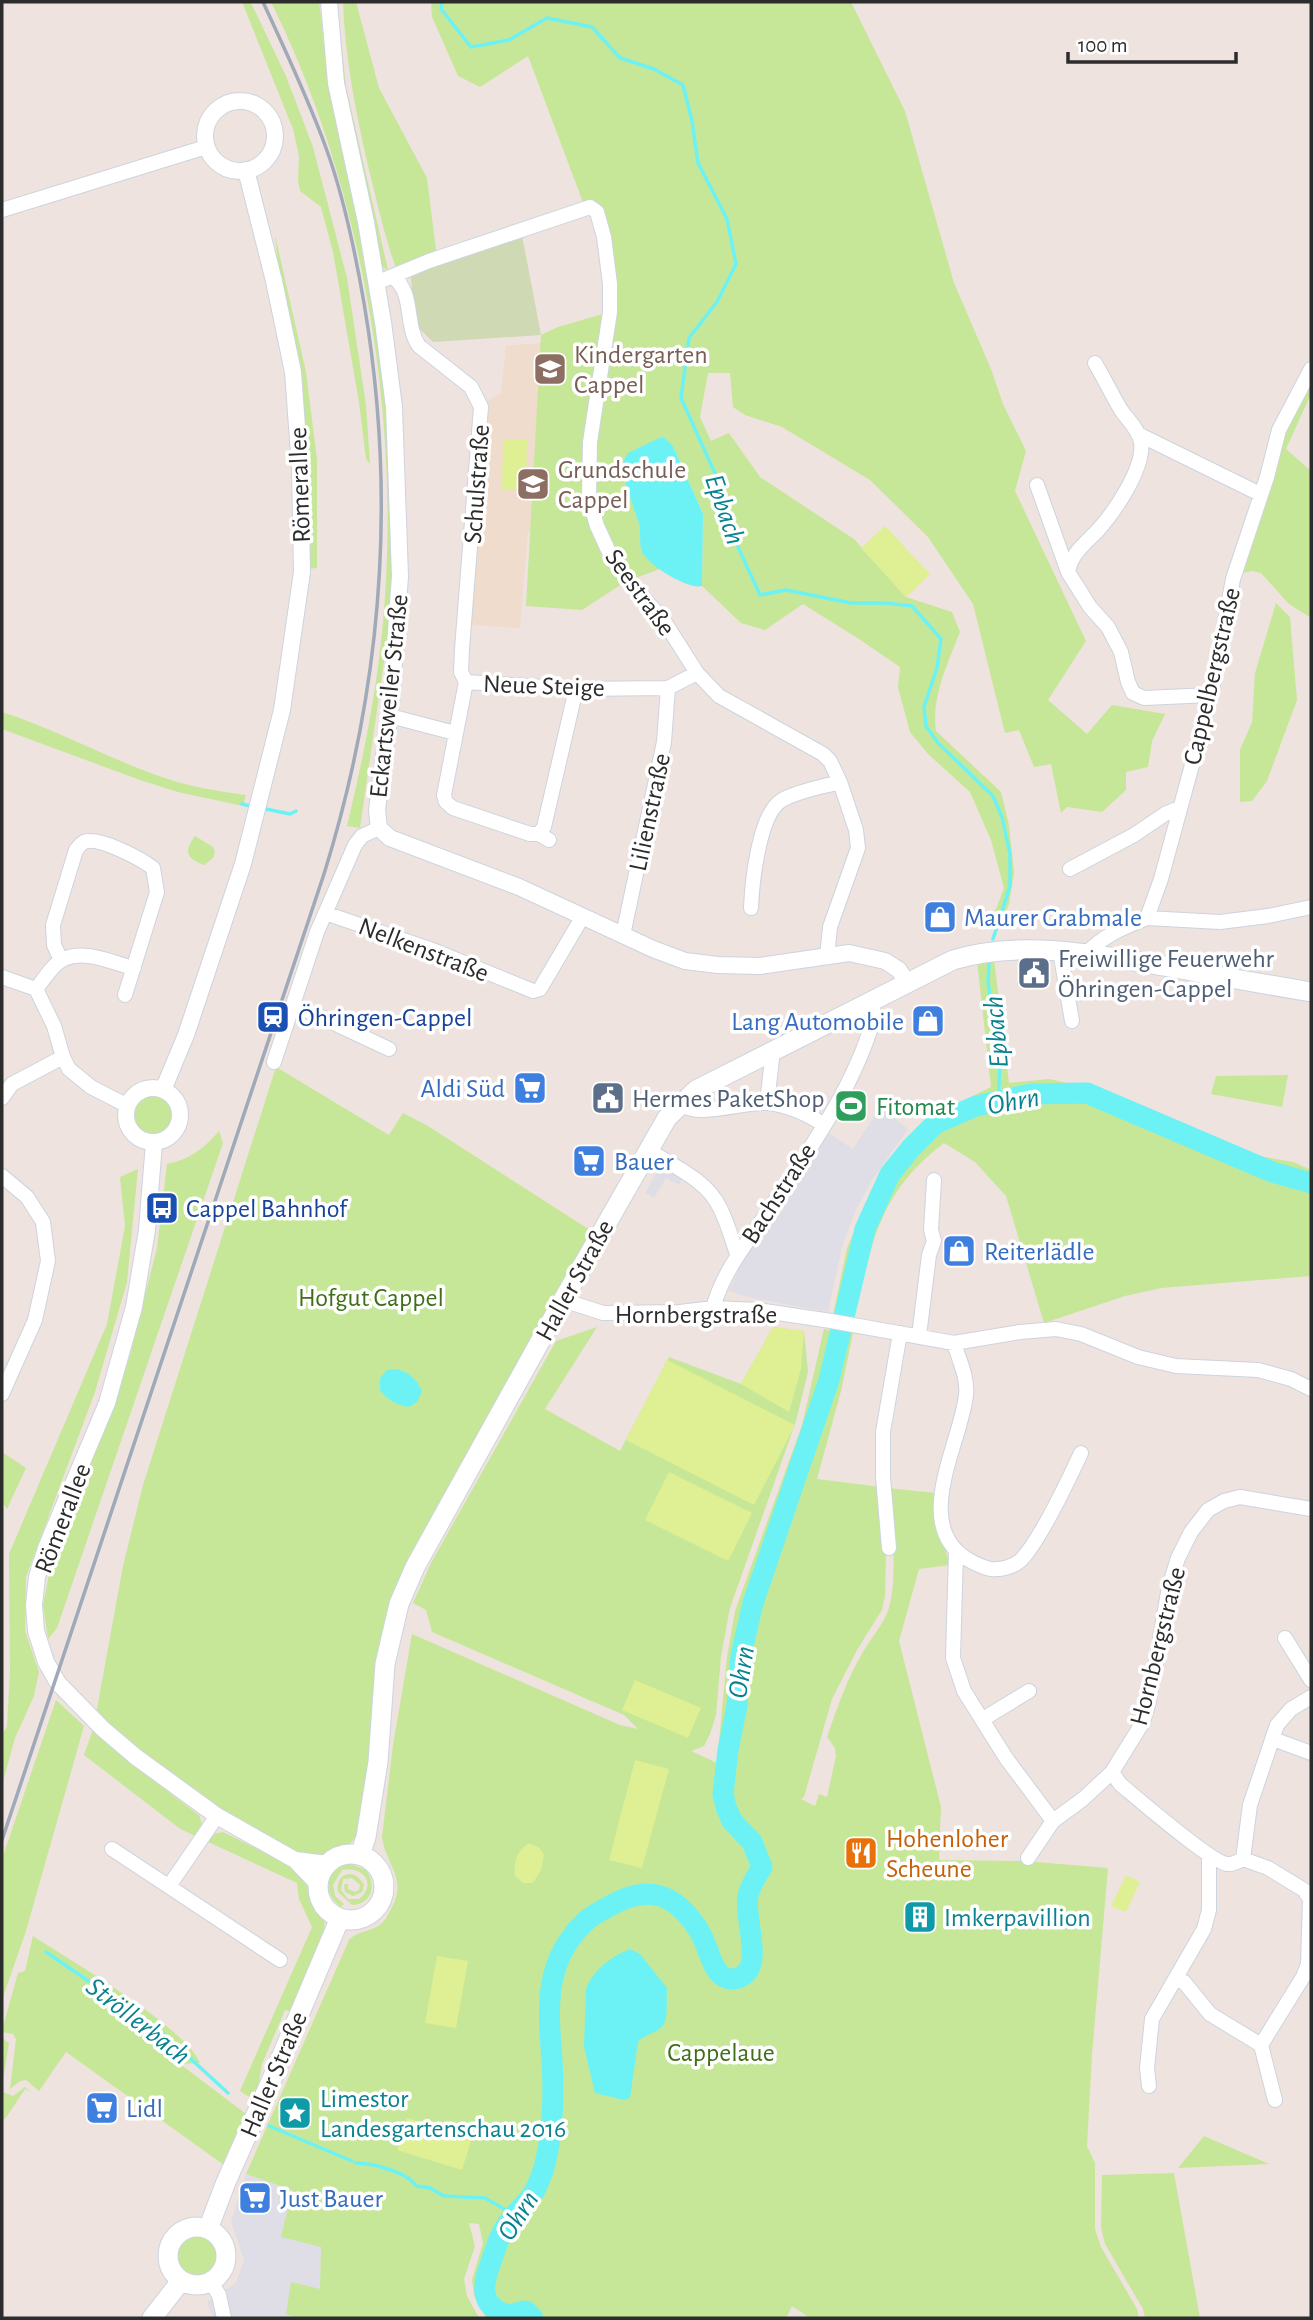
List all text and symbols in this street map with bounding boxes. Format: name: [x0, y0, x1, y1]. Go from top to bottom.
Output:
scale bar: [1068, 21, 1236, 65]
text: 100 m: [1078, 35, 1128, 56]
place label: Kindergarten Cappel: [574, 342, 708, 398]
school or university icon: Kindergarten Cappel: [531, 350, 569, 388]
street label: Schulstraße: [460, 424, 494, 545]
street label: Römerallee: [285, 427, 315, 543]
place label: Grundschule Cappel: [558, 457, 686, 513]
school or university icon: Grundschule Cappel: [514, 465, 552, 503]
water label: Epbach: [699, 471, 749, 548]
street label: Seestraße: [600, 544, 680, 641]
street label: Cappelbergstraße: [1179, 585, 1245, 767]
street label: Eckartsweiler Straße: [365, 593, 413, 799]
street label: Neue Steige: [483, 671, 605, 701]
street label: Lilienstraße: [625, 751, 675, 873]
shop icon: Maurer Grabmale: [921, 898, 959, 936]
place label: Maurer Grabmale: [964, 905, 1142, 931]
street label: Nelkenstraße: [355, 913, 492, 987]
place label: Freiwillige Feuerwehr Öhringen-Cappel: [1058, 946, 1275, 1002]
public building icon: Freiwillige Feuerwehr Öhringen-Cappel: [1015, 954, 1053, 992]
water label: Epbach: [980, 995, 1014, 1069]
station icon: Öhringen-Cappel: [254, 998, 292, 1036]
shop icon: Lang Automobile: [909, 1002, 947, 1040]
place label: Öhringen-Cappel: [298, 1004, 472, 1031]
place label: Lang Automobile: [731, 1009, 904, 1035]
supermarket icon: Aldi Süd: [511, 1069, 549, 1107]
place label: Aldi Süd: [421, 1076, 505, 1102]
public building icon: Hermes PaketShop: [589, 1079, 627, 1117]
water label: Ohrn: [985, 1084, 1042, 1120]
place label: Hermes PaketShop: [632, 1086, 824, 1112]
sports icon: Fitomat: [832, 1087, 870, 1125]
place label: Fitomat: [876, 1094, 955, 1120]
street label: Bachstraße: [737, 1139, 821, 1248]
supermarket icon: Bauer: [570, 1142, 608, 1180]
place label: Bauer: [614, 1149, 674, 1175]
bus stop icon: Cappel Bahnhof: [143, 1189, 181, 1227]
place label: Cappel Bahnhof: [186, 1196, 349, 1222]
street label: Haller Straße: [531, 1216, 619, 1345]
shop icon: Reiterlädle: [940, 1232, 978, 1270]
place label: Reiterlädle: [984, 1239, 1094, 1265]
park label: Hofgut Cappel: [298, 1285, 444, 1311]
street label: Hornbergstraße: [615, 1302, 777, 1328]
street label: Römerallee: [30, 1460, 96, 1577]
street label: Hornbergstraße: [1126, 1564, 1190, 1728]
water label: Ohrn: [724, 1644, 760, 1700]
place label: Hohenloher Scheune: [886, 1826, 1009, 1882]
restaurant icon: Hohenloher Scheune: [842, 1834, 880, 1872]
building icon: Imkerpavillion: [901, 1898, 939, 1936]
place label: Imkerpavillion: [944, 1905, 1091, 1931]
water label: Ströllerbach: [81, 1973, 195, 2071]
street label: Haller Straße: [236, 2008, 312, 2141]
park label: Cappelaue: [667, 2040, 775, 2066]
place label: Limestor Landesgartenschau 2016: [320, 2086, 566, 2142]
supermarket icon: Lidl: [83, 2089, 121, 2127]
place icon: Limestor Landesgartenschau 2016: [276, 2094, 314, 2132]
place label: Lidl: [126, 2096, 163, 2122]
supermarket icon: Just Bauer: [236, 2179, 274, 2217]
place label: Just Bauer: [280, 2186, 383, 2212]
water label: Ohrn: [493, 2186, 544, 2246]

